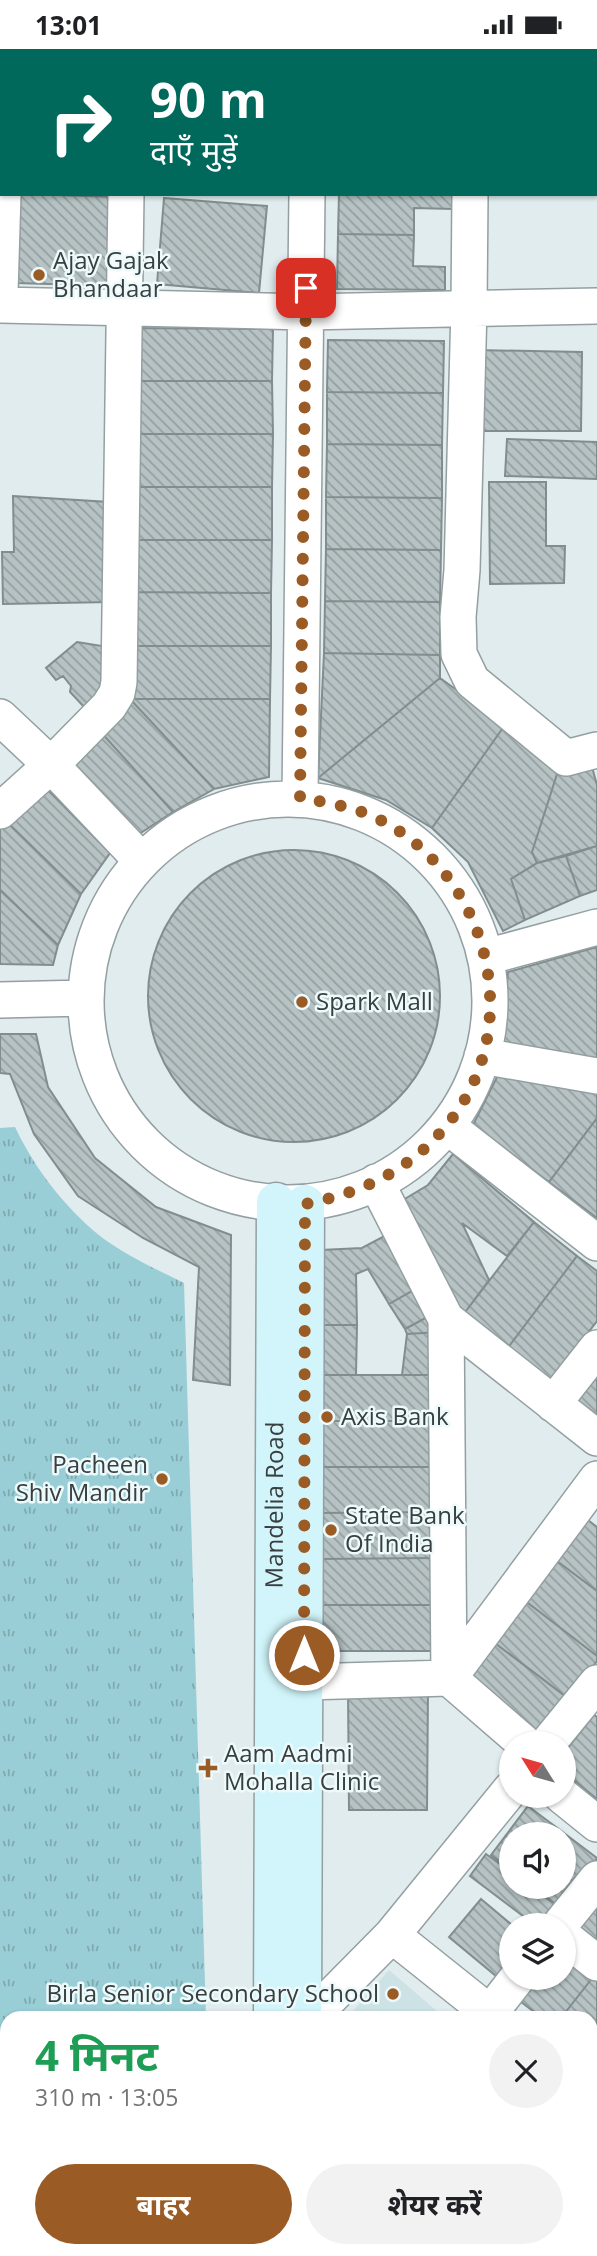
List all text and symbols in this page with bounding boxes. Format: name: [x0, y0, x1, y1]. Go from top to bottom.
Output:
text: 13:01: [35, 7, 102, 43]
text: 90 m: [150, 66, 267, 132]
icon: right: [35, 77, 126, 168]
text: दाएँ मुड़ें: [150, 129, 238, 172]
place label: Ajay Gajak Bhandaar: [53, 243, 169, 304]
pin: [276, 258, 336, 318]
marker: Ajay Gajak Bhandaar: [31, 267, 47, 283]
icon: arrive: [287, 269, 325, 307]
place label: Spark Mall: [316, 984, 433, 1017]
marker: Spark Mall: [294, 994, 310, 1010]
place label: Axis Bank: [341, 1399, 449, 1432]
marker: Axis Bank: [319, 1409, 335, 1425]
street label: Mandelia Road: [257, 1422, 290, 1588]
place label: Pacheen Shiv Mandir: [16, 1447, 148, 1508]
marker: Pacheen Shiv Mandir: [154, 1471, 170, 1487]
place label: State Bank Of India: [345, 1498, 465, 1559]
marker: State Bank Of India: [323, 1522, 339, 1538]
position arrow: [267, 1618, 341, 1692]
north arrow: [499, 1731, 576, 1808]
map controls: [499, 1731, 576, 1990]
place label: Aam Aadmi Mohalla Clinic: [224, 1736, 379, 1797]
marker: Aam Aadmi Mohalla Clinic: [198, 1758, 218, 1778]
button: sound: [499, 1822, 576, 1899]
button: layers: [499, 1913, 576, 1990]
place label: Birla Senior Secondary School: [46, 1976, 379, 2009]
marker: Birla Senior Secondary School: [385, 1986, 401, 2002]
text: 4 मिनट: [35, 2026, 158, 2083]
button: close: [489, 2034, 563, 2108]
text: 310 m · 13:05: [35, 2081, 178, 2113]
button: बाहर: [35, 2164, 292, 2244]
button: शेयर करें: [306, 2164, 563, 2244]

